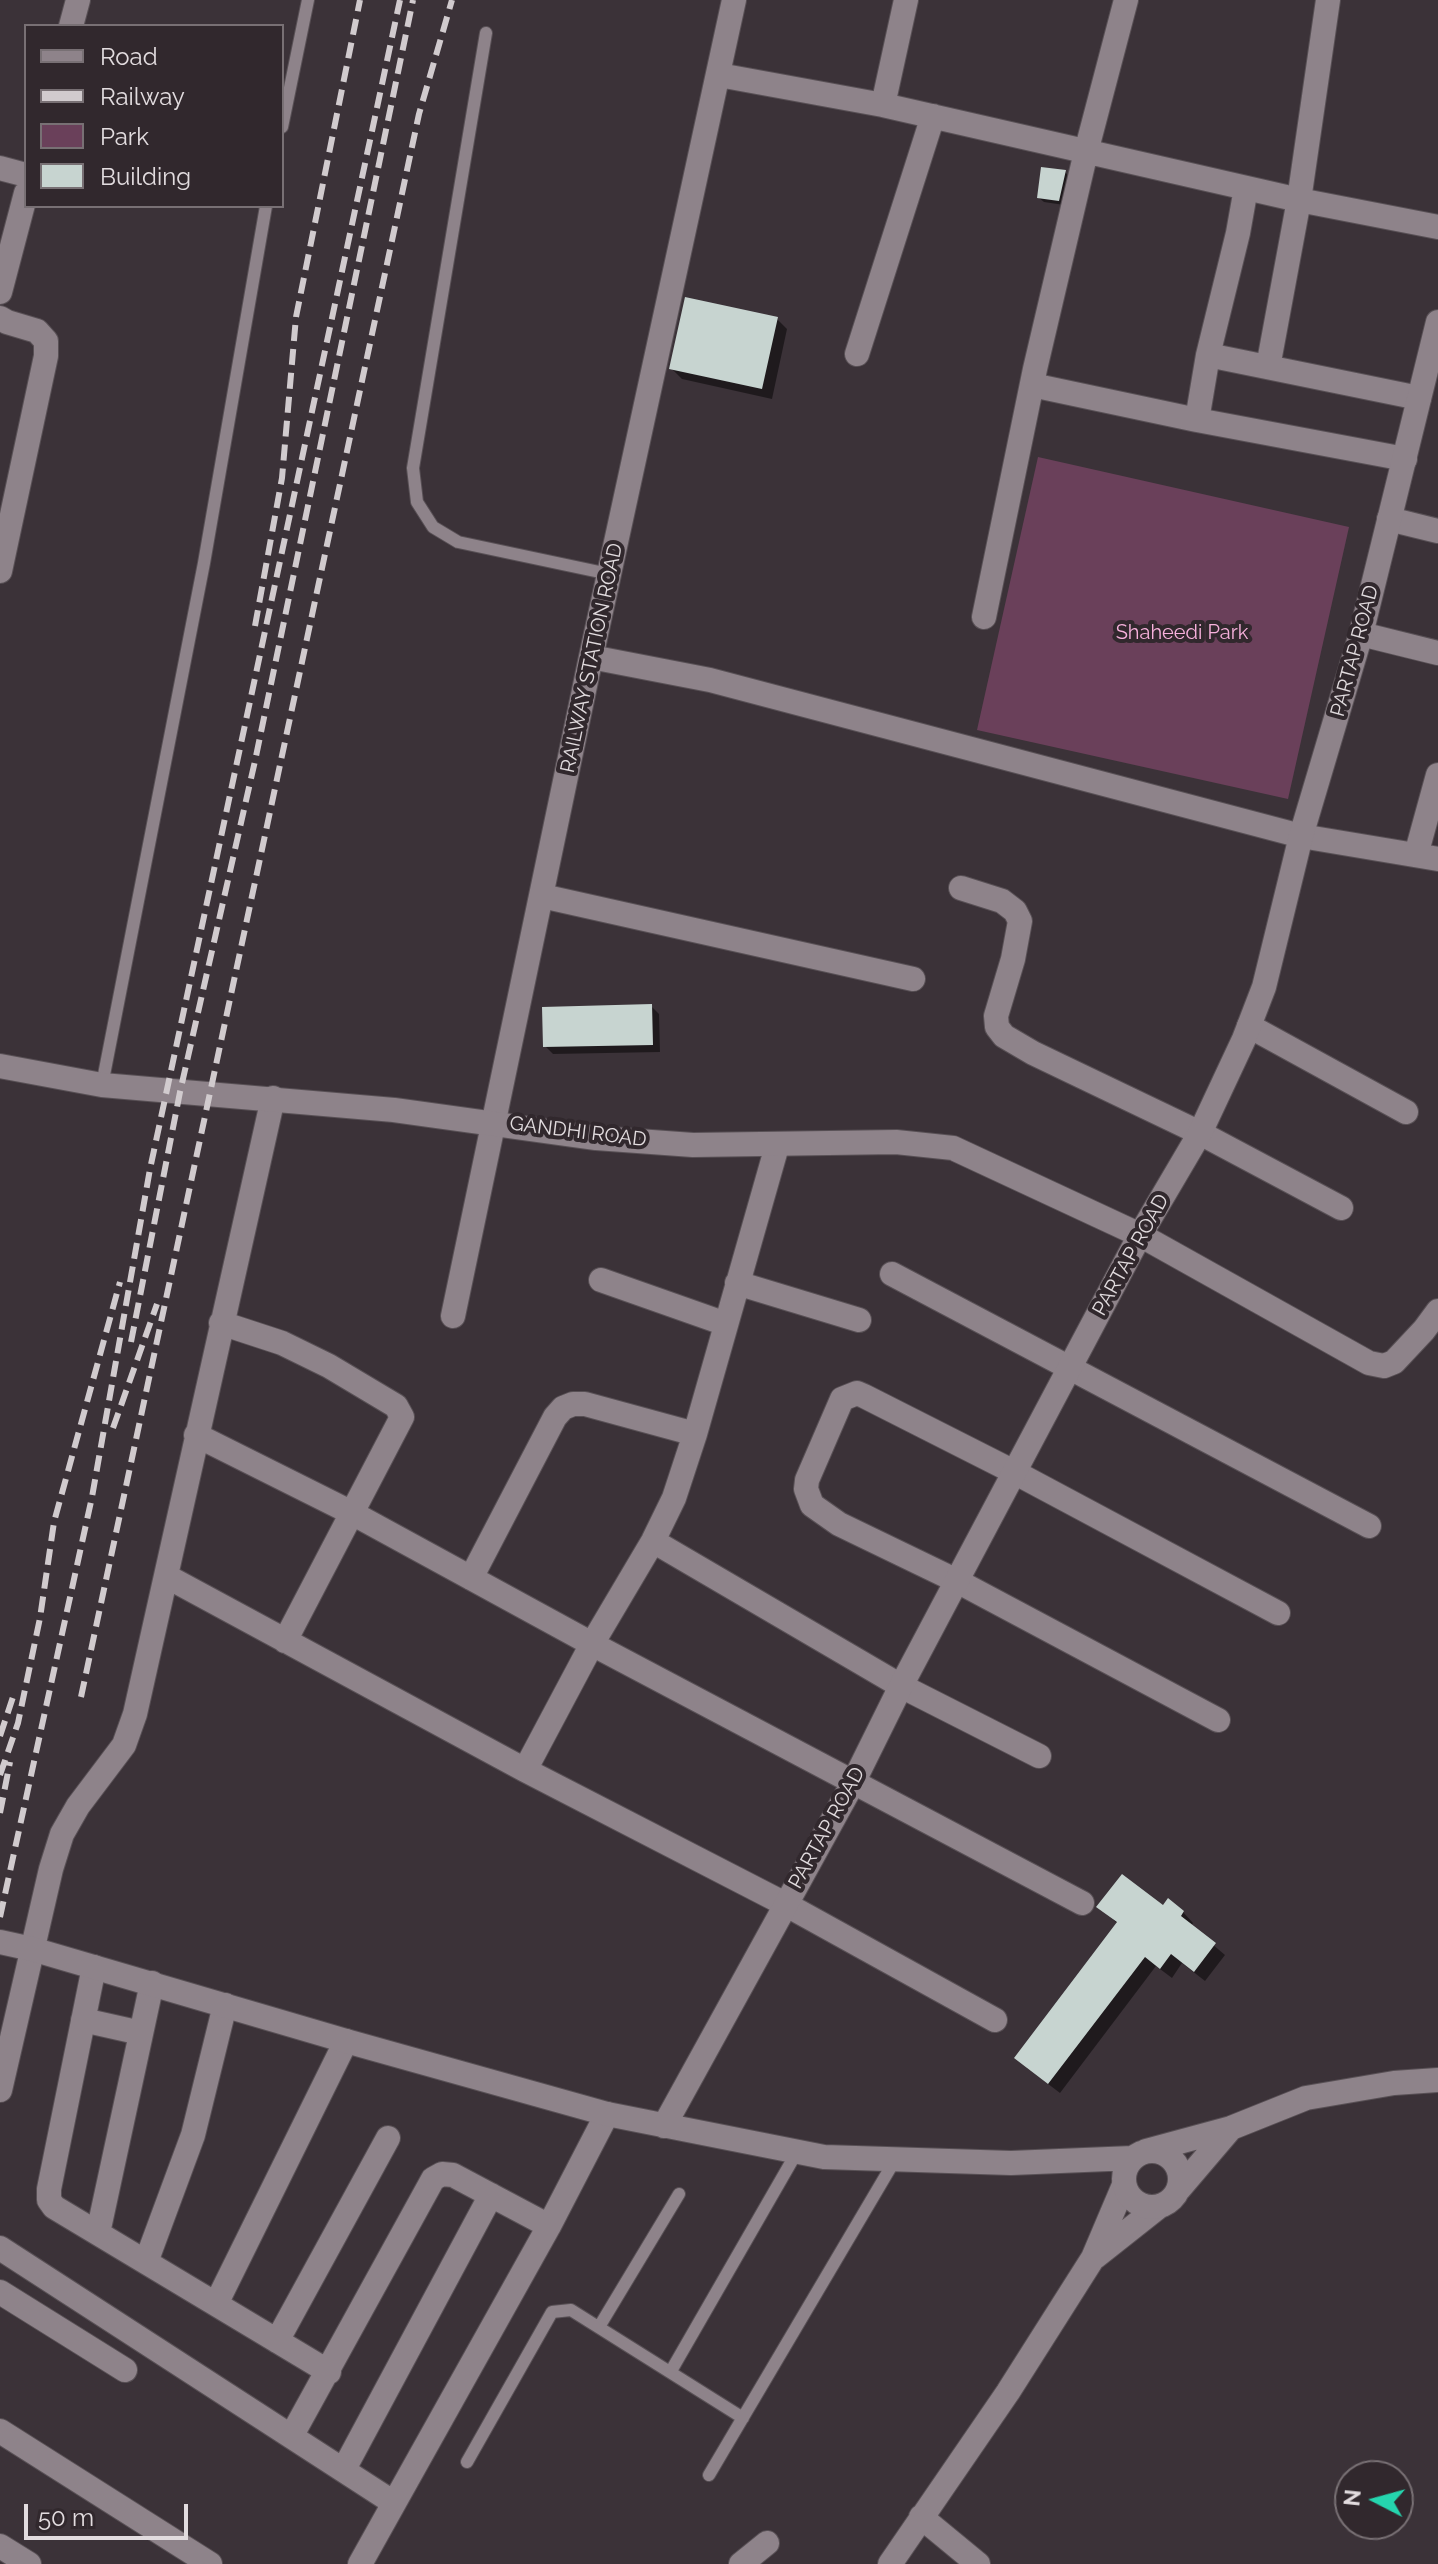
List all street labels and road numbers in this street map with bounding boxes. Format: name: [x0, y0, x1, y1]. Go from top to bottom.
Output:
street label: RAILWAY STATION ROAD: [556, 541, 628, 775]
street label: PARTAP ROAD: [1326, 583, 1384, 719]
street label: GANDHI ROAD: [508, 1112, 648, 1152]
street label: PARTAP ROAD: [1088, 1190, 1174, 1320]
street label: PARTAP ROAD: [784, 1763, 870, 1893]

